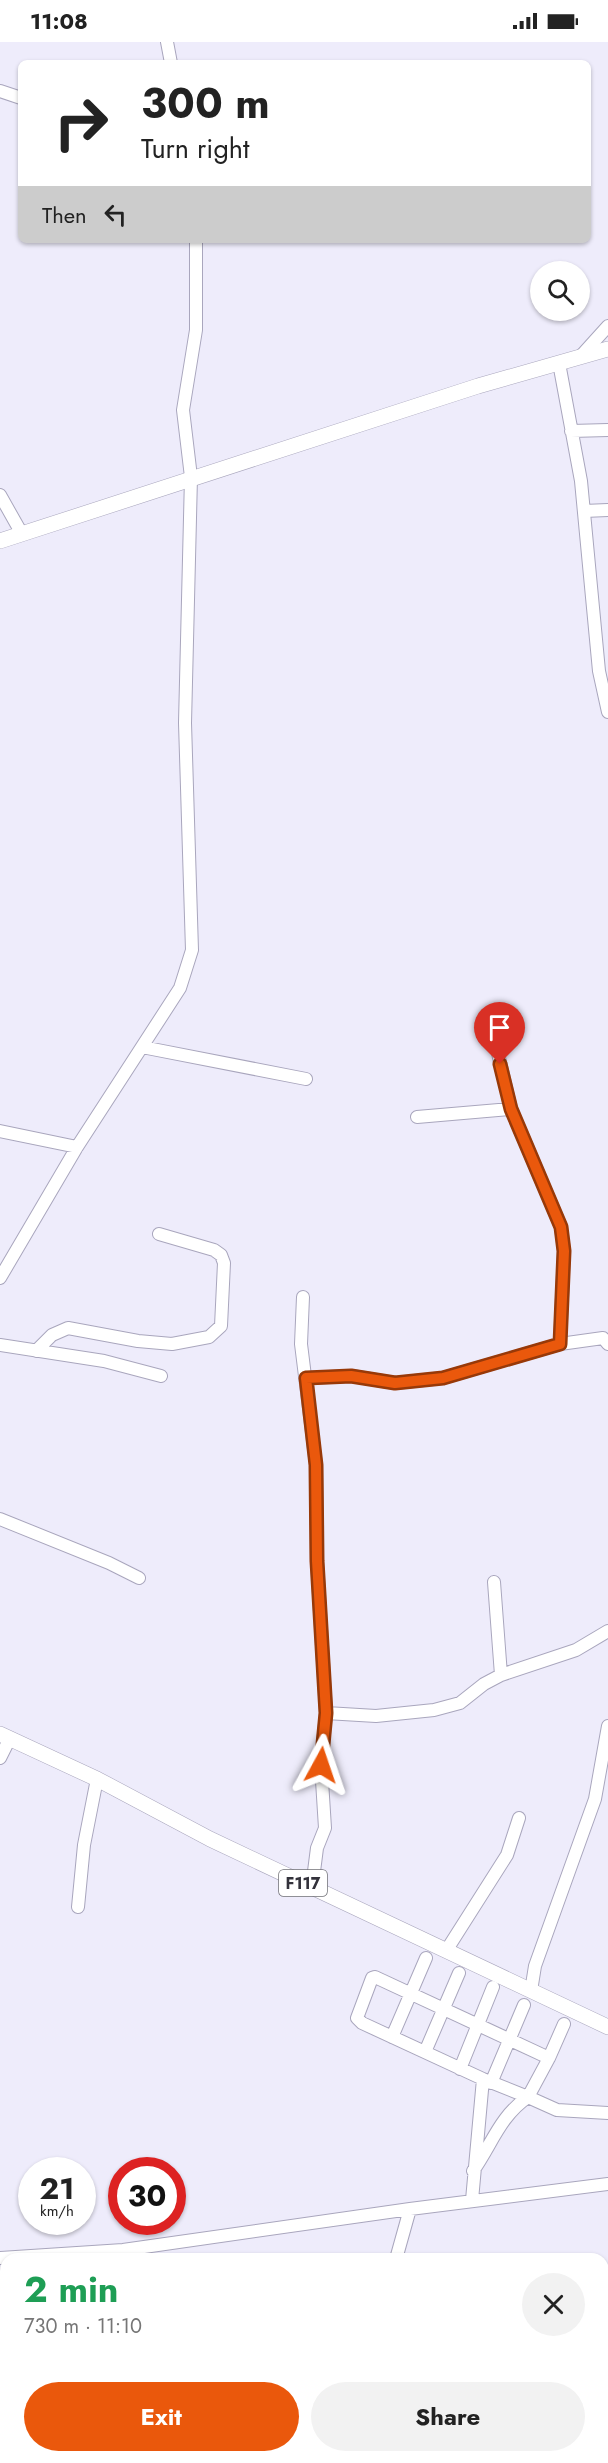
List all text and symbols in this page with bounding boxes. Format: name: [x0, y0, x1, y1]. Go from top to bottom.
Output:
text: 11:08: [30, 5, 88, 37]
text: 300 m: [141, 73, 270, 134]
icon: right: [42, 84, 120, 162]
text: Turn right: [141, 129, 249, 168]
icon: left: [99, 198, 132, 231]
text: Then: [42, 199, 87, 231]
map controls: [530, 261, 590, 321]
button: search: [530, 261, 590, 321]
pin: [474, 1002, 525, 1064]
icon: arrive: [483, 1011, 516, 1044]
position arrow: [289, 1733, 353, 1797]
road number: F117: [279, 1870, 327, 1896]
speed limit sign: 30: [108, 2157, 186, 2235]
text: 21: [40, 2167, 74, 2210]
text: km/h: [40, 2200, 74, 2222]
text: 2 min: [24, 2263, 119, 2315]
button: close: [522, 2273, 585, 2336]
text: 730 m · 11:10: [24, 2312, 142, 2341]
button: Exit: [24, 2382, 299, 2451]
button: Share: [311, 2382, 585, 2451]

